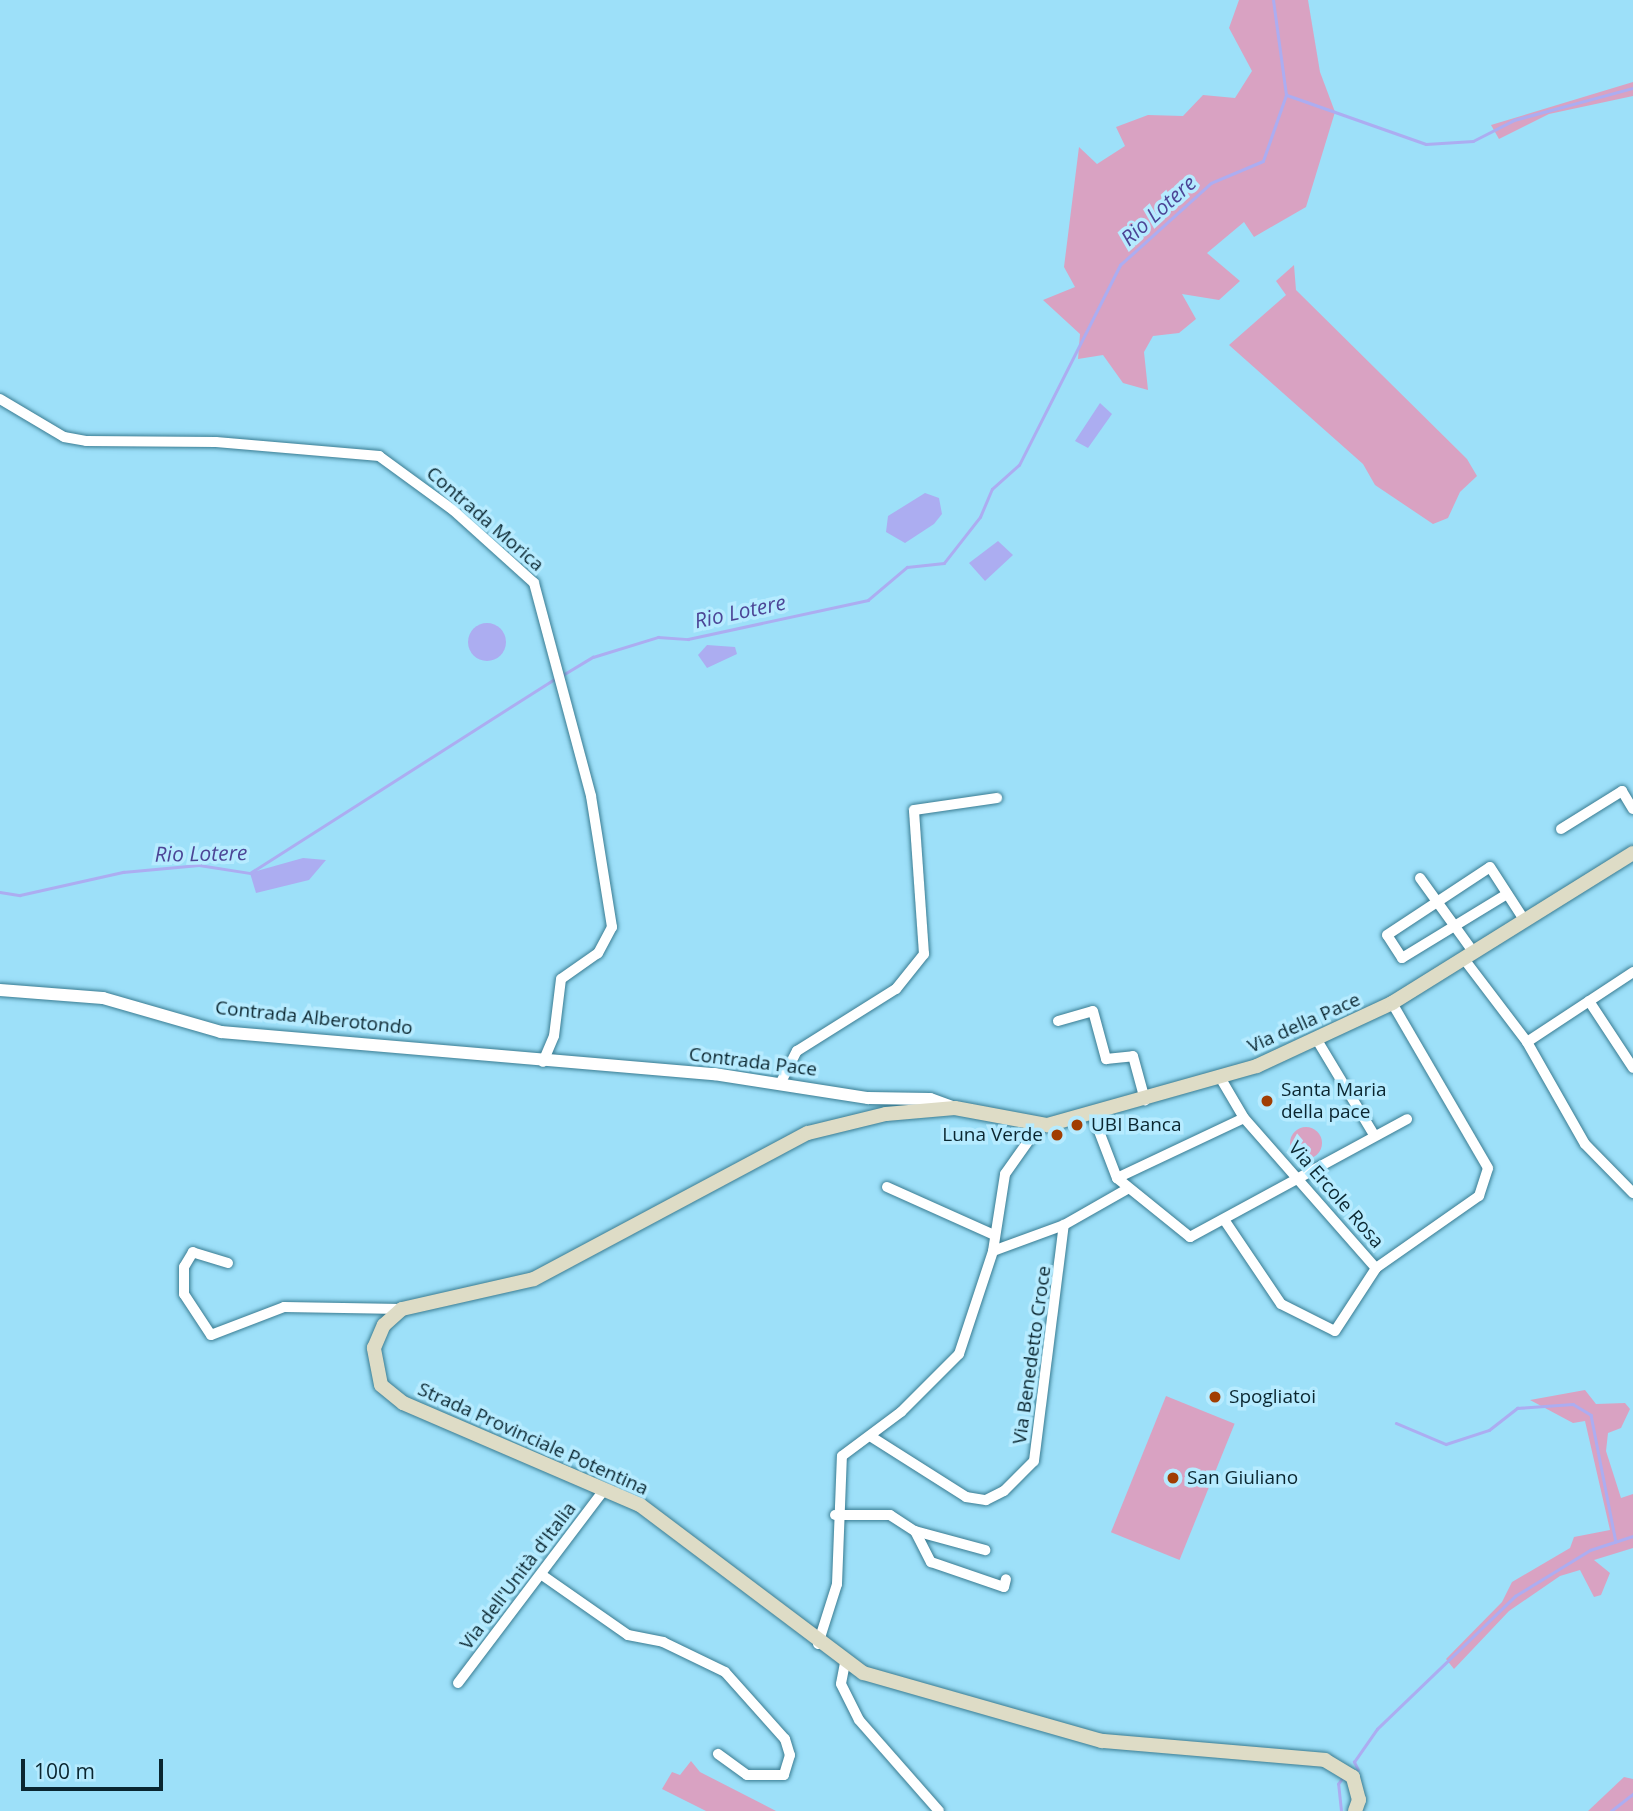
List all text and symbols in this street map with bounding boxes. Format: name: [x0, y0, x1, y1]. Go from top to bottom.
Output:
water label: Rio Lotere: [1115, 170, 1201, 250]
street label: Contrada Morica: [422, 462, 548, 576]
water label: Rio Lotere: [692, 589, 788, 633]
water label: Rio Lotere: [154, 840, 248, 866]
street label: Via della Pace: [1244, 988, 1364, 1058]
street label: Contrada Alberotondo: [214, 996, 414, 1040]
street label: Contrada Pace: [688, 1043, 818, 1081]
place label: Santa Maria della pace: [1281, 1079, 1387, 1123]
marker: Santa Maria della pace: [1259, 1093, 1275, 1109]
place label: UBI Banca: [1091, 1114, 1182, 1136]
marker: UBI Banca: [1069, 1117, 1085, 1133]
place label: Luna Verde: [942, 1124, 1043, 1146]
marker: Luna Verde: [1049, 1127, 1065, 1143]
street label: Via Ercole Rosa: [1284, 1137, 1388, 1253]
street label: Via Benedetto Croce: [1008, 1264, 1056, 1446]
street label: Strada Provinciale Potentina: [414, 1378, 652, 1500]
place label: Spogliatoi: [1229, 1386, 1316, 1408]
marker: Spogliatoi: [1207, 1389, 1223, 1405]
place label: San Giuliano: [1187, 1467, 1298, 1489]
marker: San Giuliano: [1165, 1470, 1181, 1486]
street label: Via dell'Unità d'Italia: [455, 1498, 581, 1654]
scale bar: [24, 1744, 166, 1788]
text: 100 m: [34, 1757, 95, 1785]

